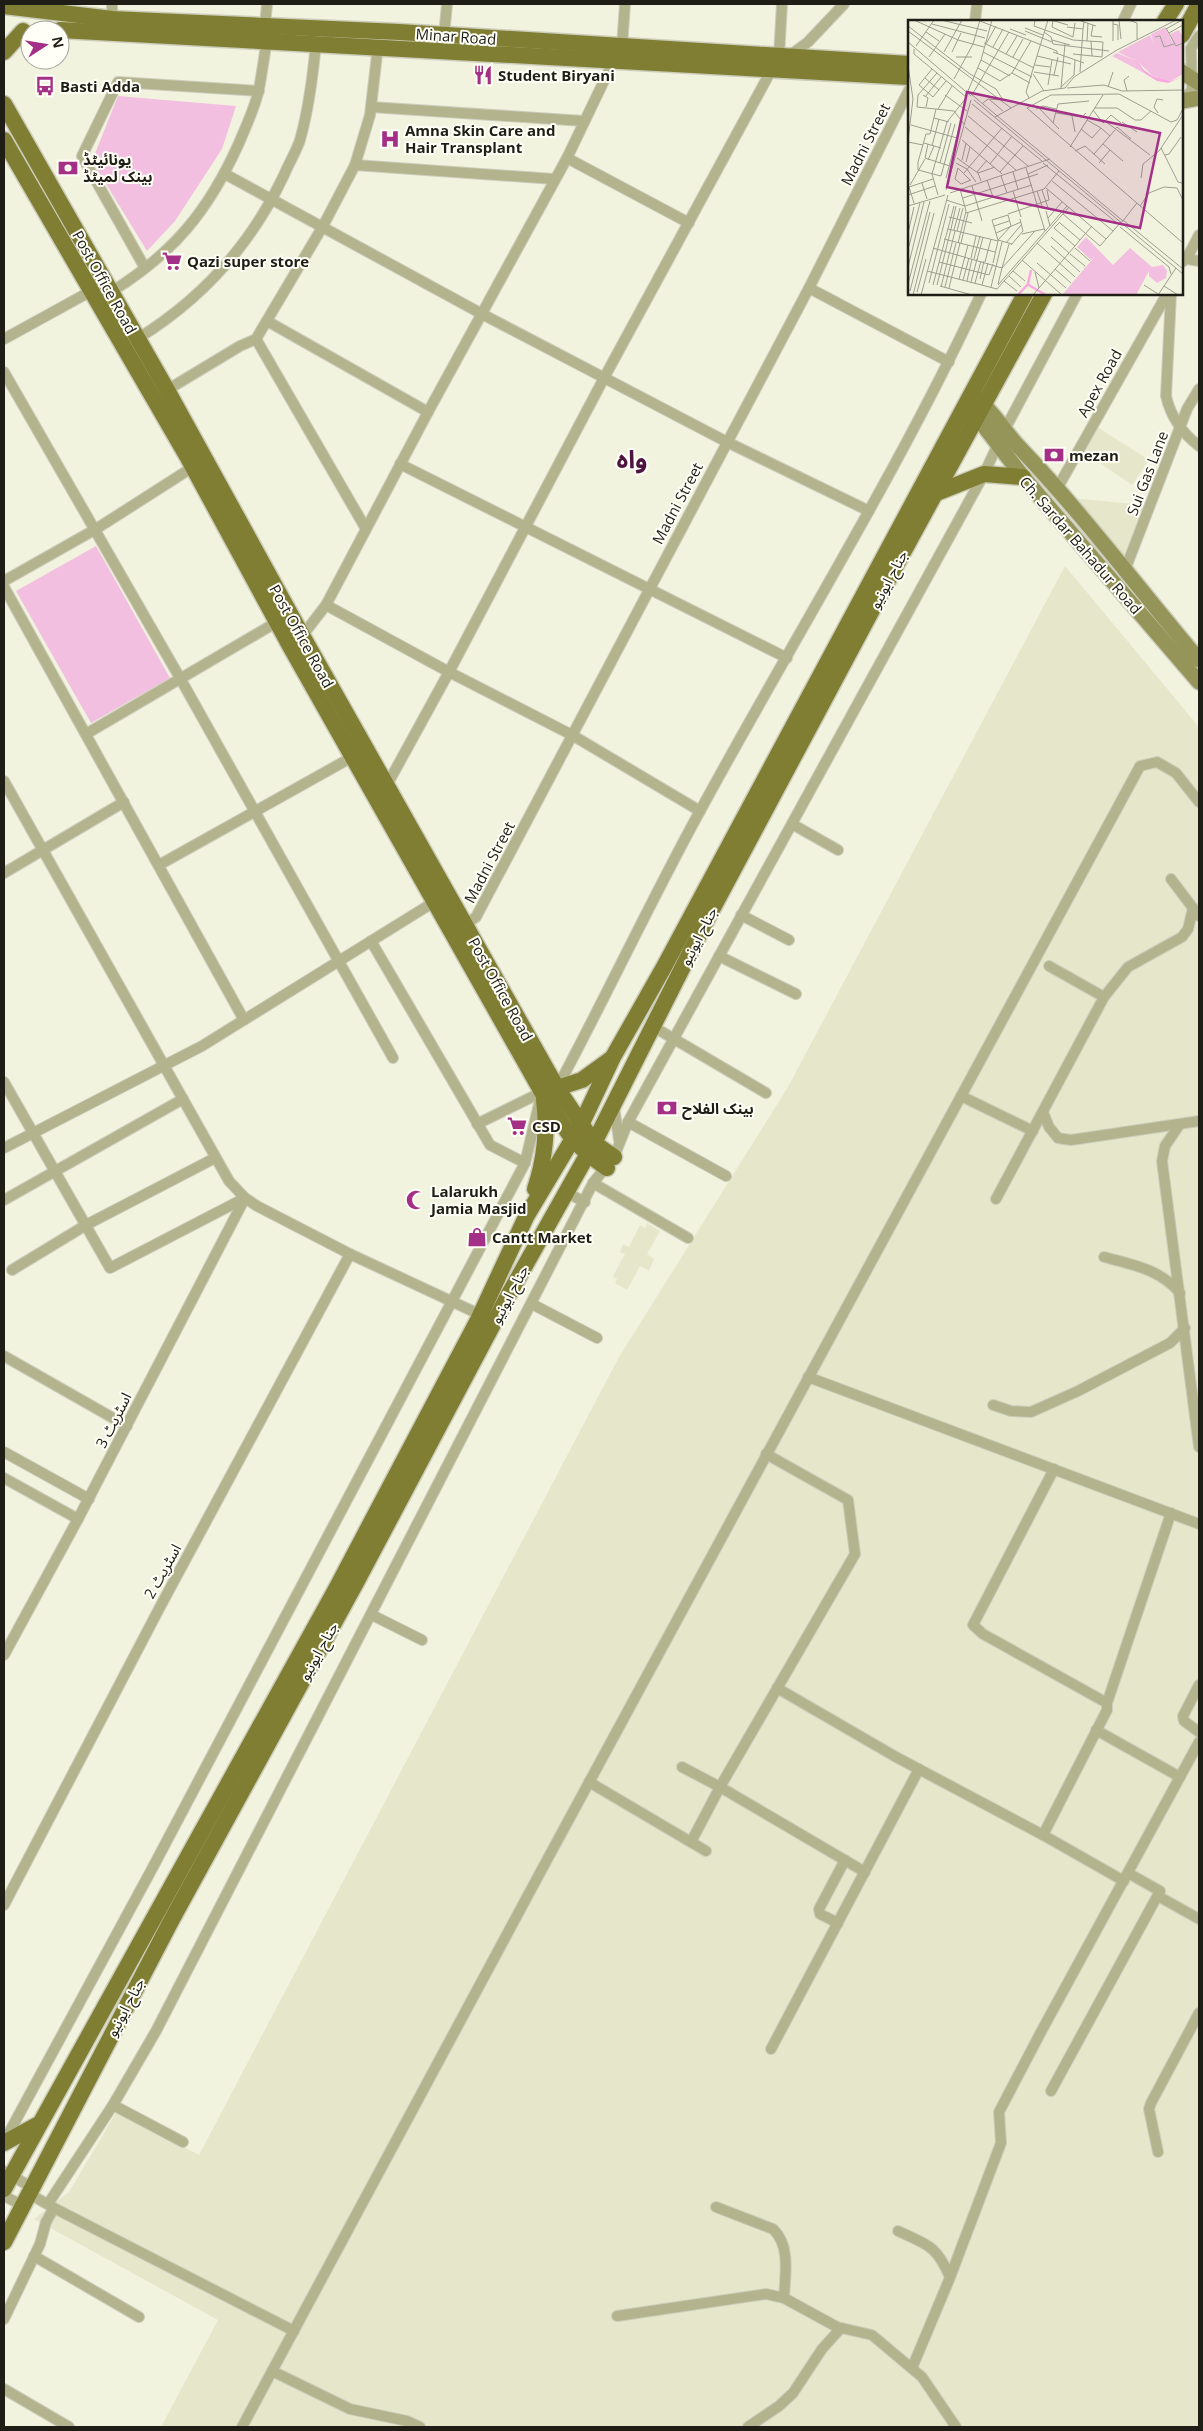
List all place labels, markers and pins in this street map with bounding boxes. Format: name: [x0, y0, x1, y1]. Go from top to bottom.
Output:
restaurant icon: Student Biryani: [472, 64, 494, 86]
place label: Student Biryani: [498, 65, 615, 85]
bus stop icon: Basti Adda: [34, 75, 56, 97]
place label: Basti Adda: [60, 76, 140, 96]
place label: Amna Skin Care and Hair Transplant: [405, 120, 555, 157]
hospital icon: Amna Skin Care and Hair Transplant: [379, 128, 401, 150]
place label: یونائیٹڈ بینک لمیٹڈ: [83, 149, 152, 186]
bank icon: یونائیٹڈ بینک لمیٹڈ: [57, 157, 79, 179]
supermarket icon: Qazi super store: [161, 250, 183, 272]
place label: Qazi super store: [187, 251, 309, 271]
bank icon: mezan: [1043, 444, 1065, 466]
place label: mezan: [1069, 445, 1119, 465]
bank icon: بینک الفلاح: [656, 1097, 678, 1119]
place label: بینک الفلاح: [682, 1098, 754, 1120]
supermarket icon: CSD: [506, 1115, 528, 1137]
place label: CSD: [532, 1116, 561, 1136]
place label: Lalarukh Jamia Masjid: [429, 1181, 527, 1218]
mosque icon: Lalarukh Jamia Masjid: [405, 1189, 427, 1211]
shop icon: Cantt Market: [466, 1226, 488, 1248]
place label: Cantt Market: [492, 1227, 593, 1247]

